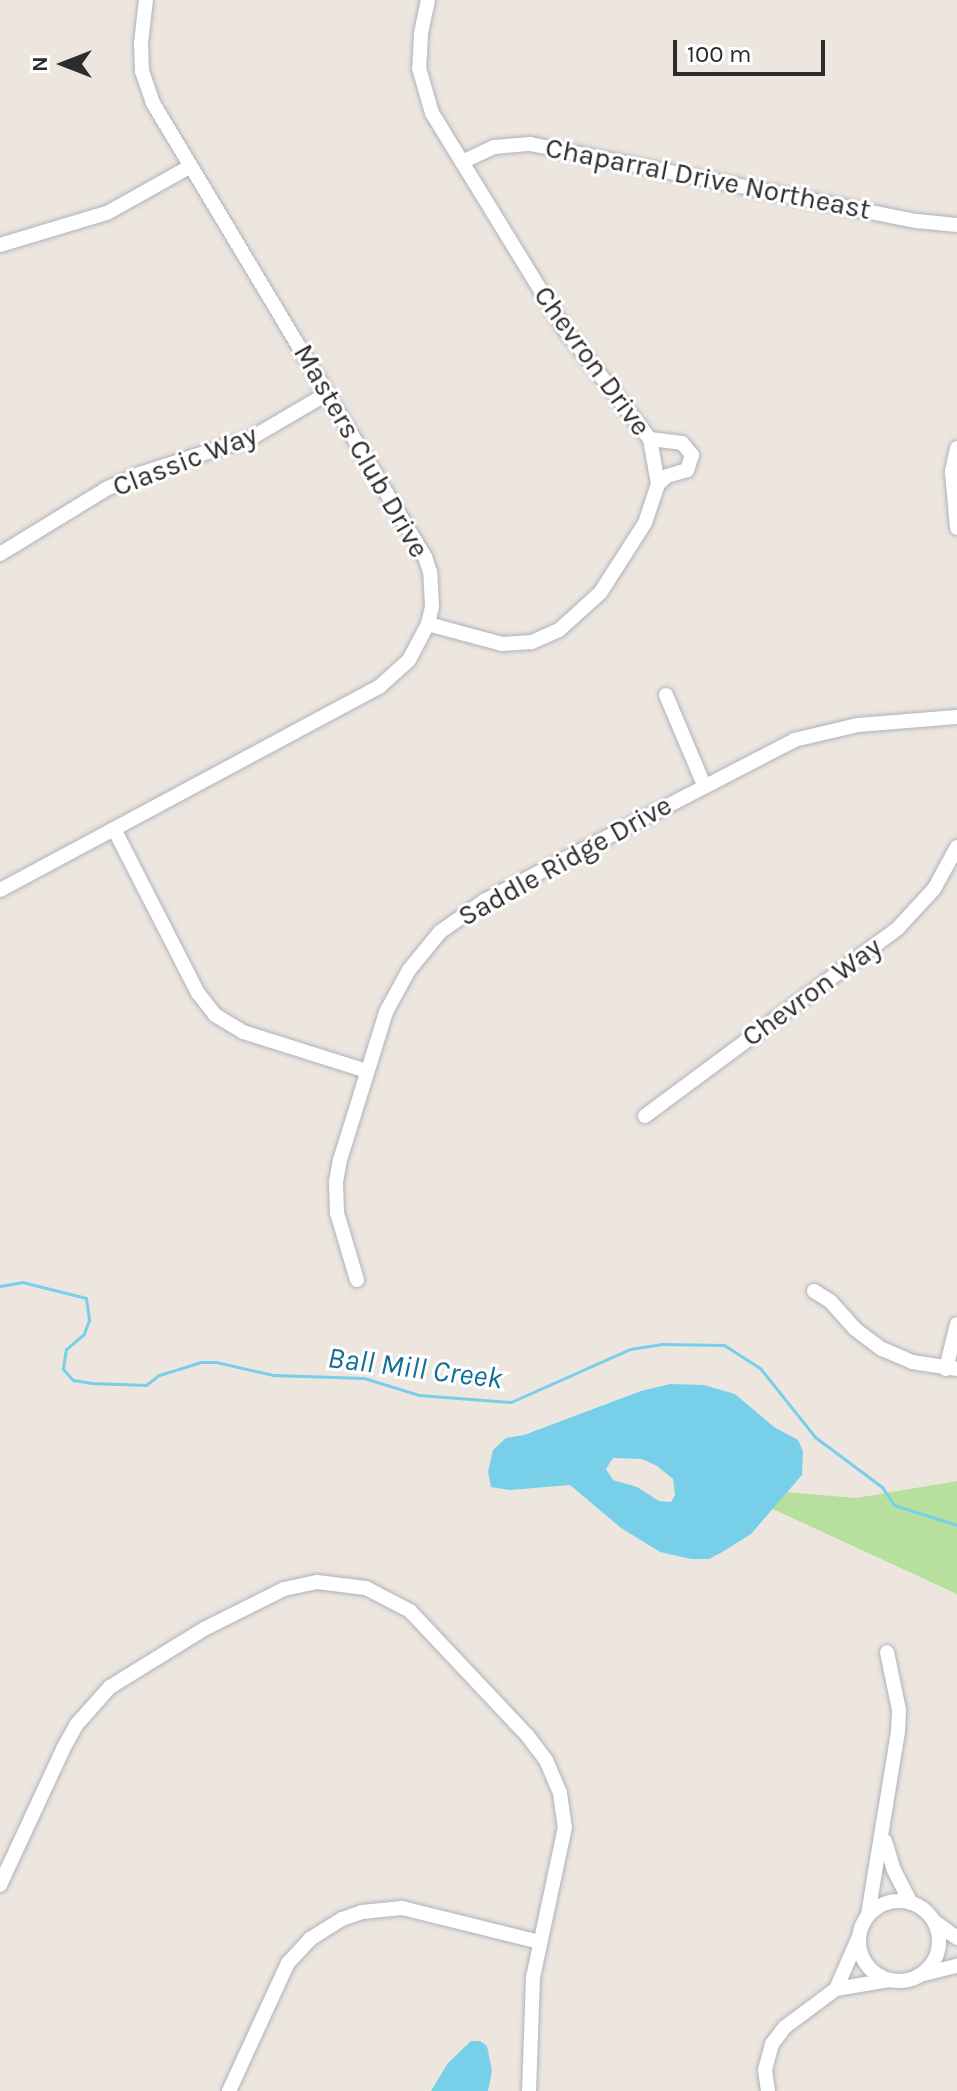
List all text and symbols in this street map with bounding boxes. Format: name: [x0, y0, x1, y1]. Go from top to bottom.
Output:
north arrow: [24, 24, 104, 104]
scale bar: [677, 24, 829, 74]
text: 100 m: [687, 40, 752, 68]
text: N: [27, 56, 53, 72]
street label: Chaparral Drive Northeast: [543, 131, 873, 227]
street label: Chevron Drive: [526, 280, 658, 442]
street label: Masters Club Drive: [286, 338, 436, 564]
street label: Classic Way: [108, 418, 262, 504]
street label: Saddle Ridge Drive: [452, 788, 678, 934]
street label: Chevron Way: [736, 930, 888, 1054]
water label: Ball Mill Creek: [326, 1339, 504, 1397]

